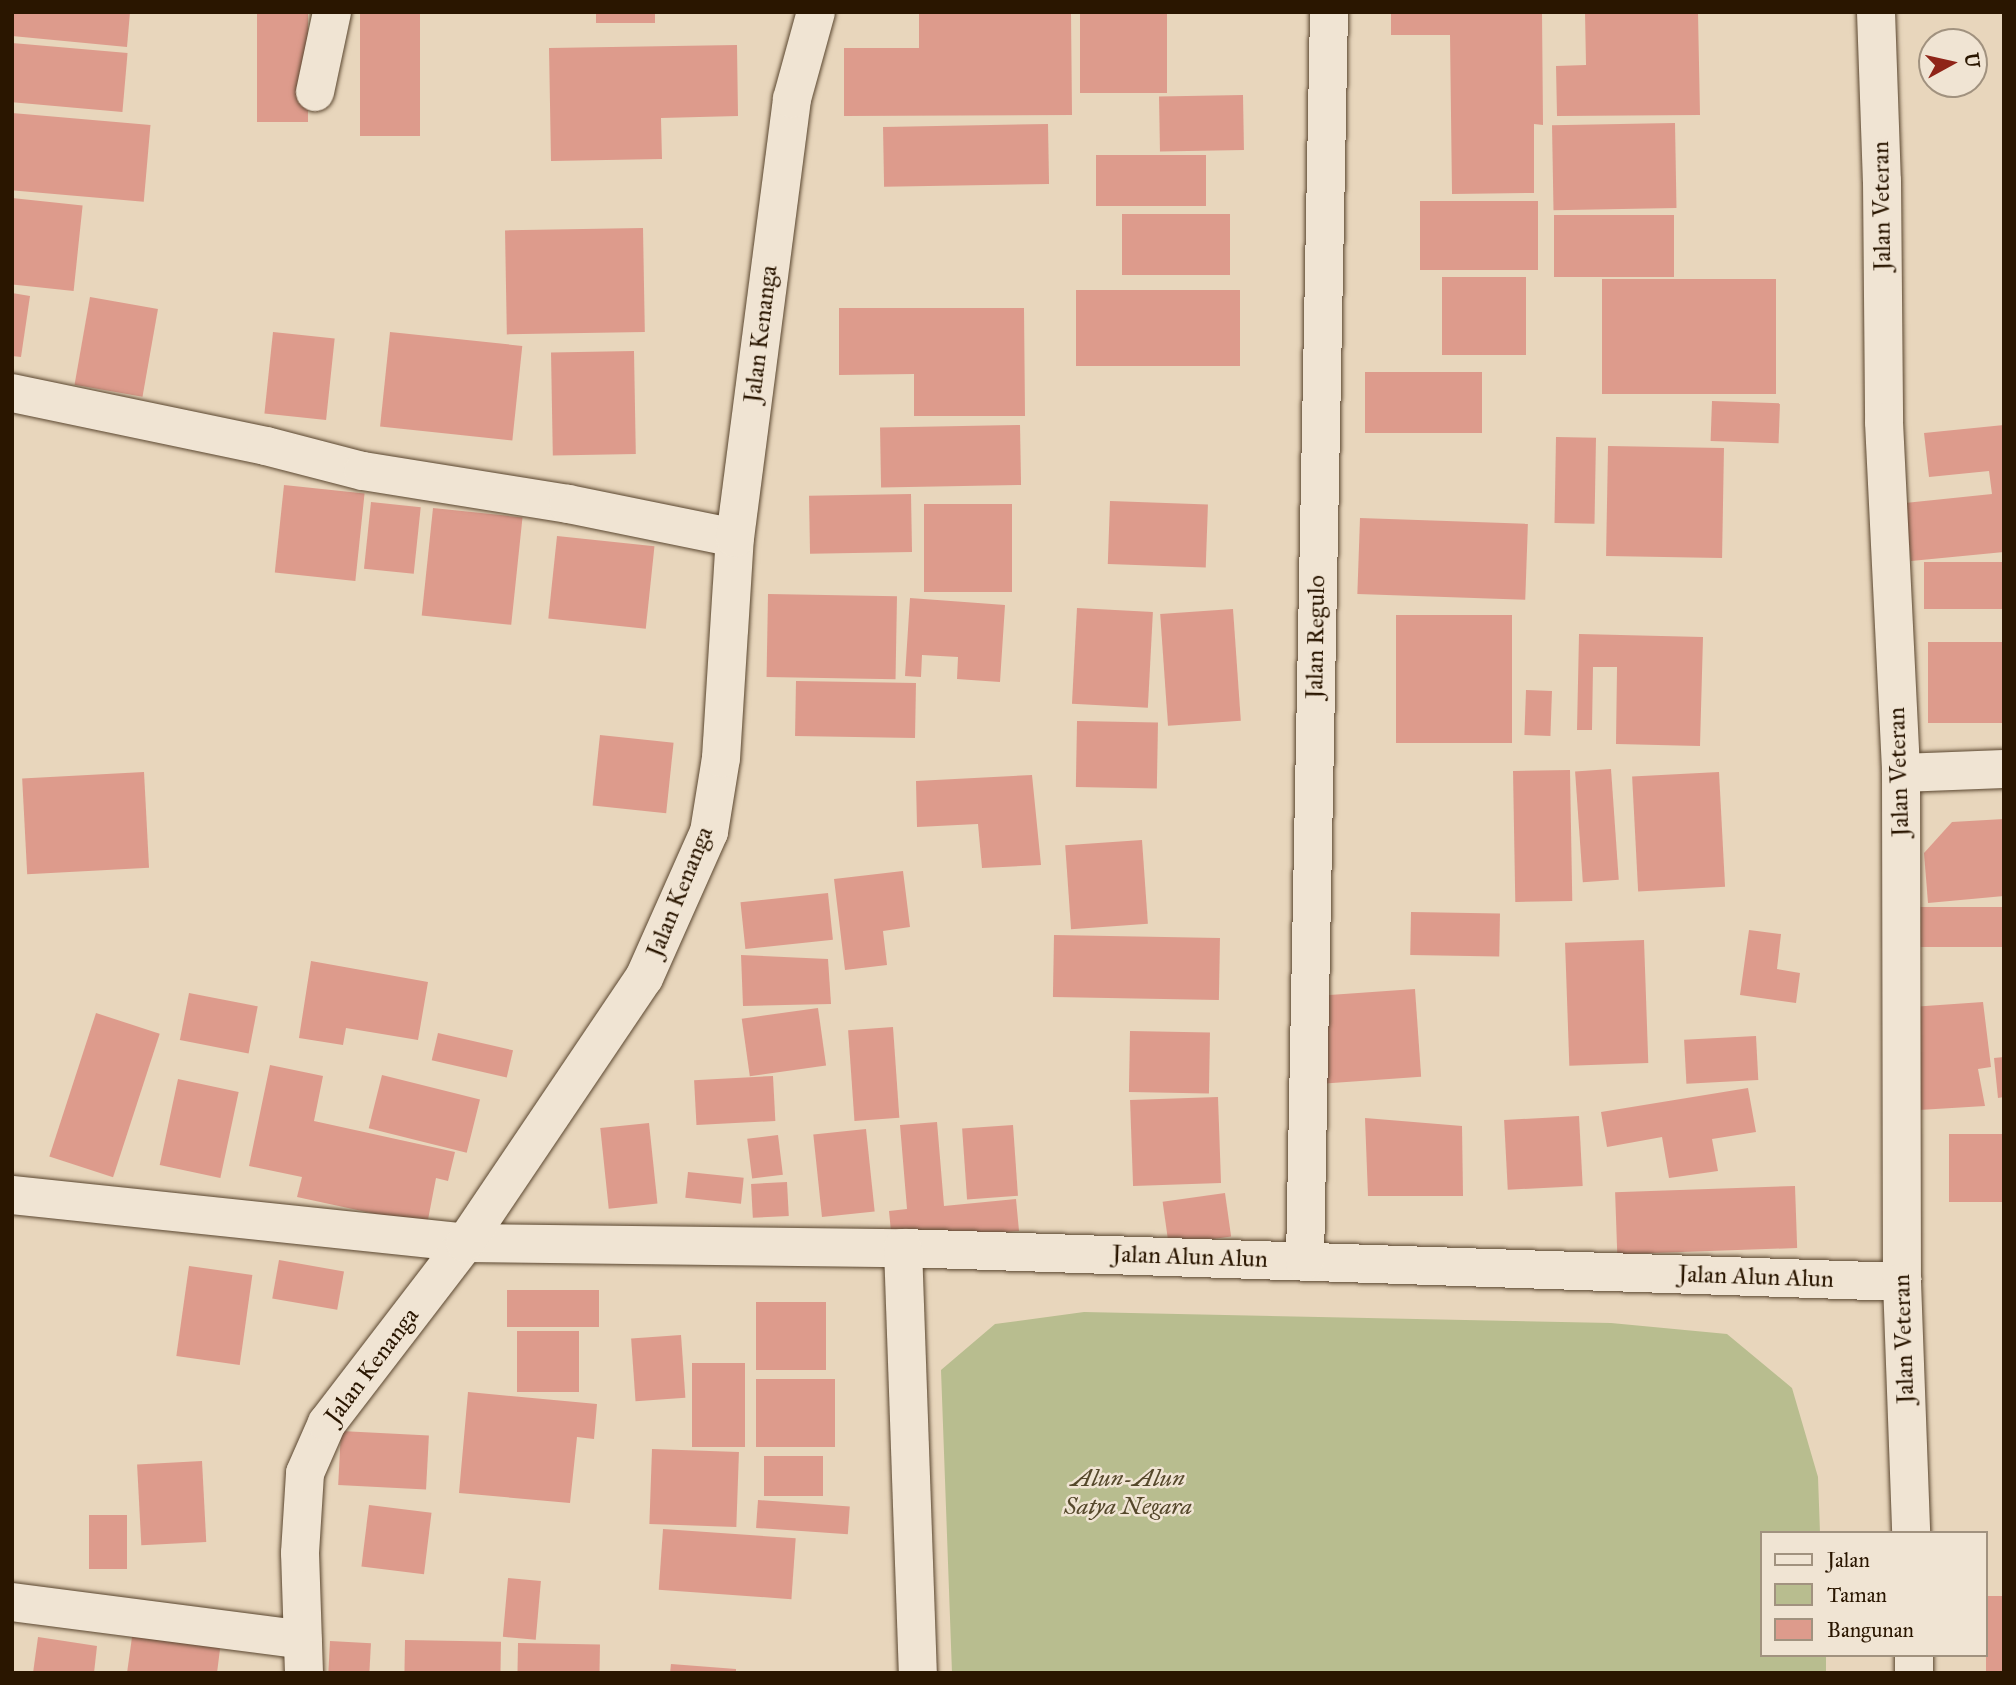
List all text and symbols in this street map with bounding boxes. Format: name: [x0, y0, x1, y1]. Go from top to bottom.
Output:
north arrow: [1918, 28, 1988, 98]
text: U: [1960, 51, 1985, 69]
street label: Jalan Veteran: [1866, 141, 1898, 271]
street label: Jalan Kenanga: [738, 264, 784, 404]
street label: Jalan Regulo: [1301, 575, 1331, 699]
street label: Jalan Veteran: [1882, 707, 1916, 837]
street label: Jalan Kenanga: [641, 823, 719, 961]
street label: Jalan Alun Alun: [1112, 1240, 1268, 1274]
street label: Jalan Alun Alun: [1678, 1260, 1834, 1294]
street label: Jalan Veteran: [1887, 1274, 1921, 1404]
street label: Jalan Kenanga: [319, 1302, 425, 1430]
park label: Alun-Alun Satya Negara: [1064, 1465, 1192, 1521]
legend: [1760, 1531, 1988, 1657]
text: Jalan: [1827, 1547, 1870, 1573]
text: Taman: [1827, 1582, 1887, 1608]
text: Bangunan: [1827, 1617, 1914, 1643]

